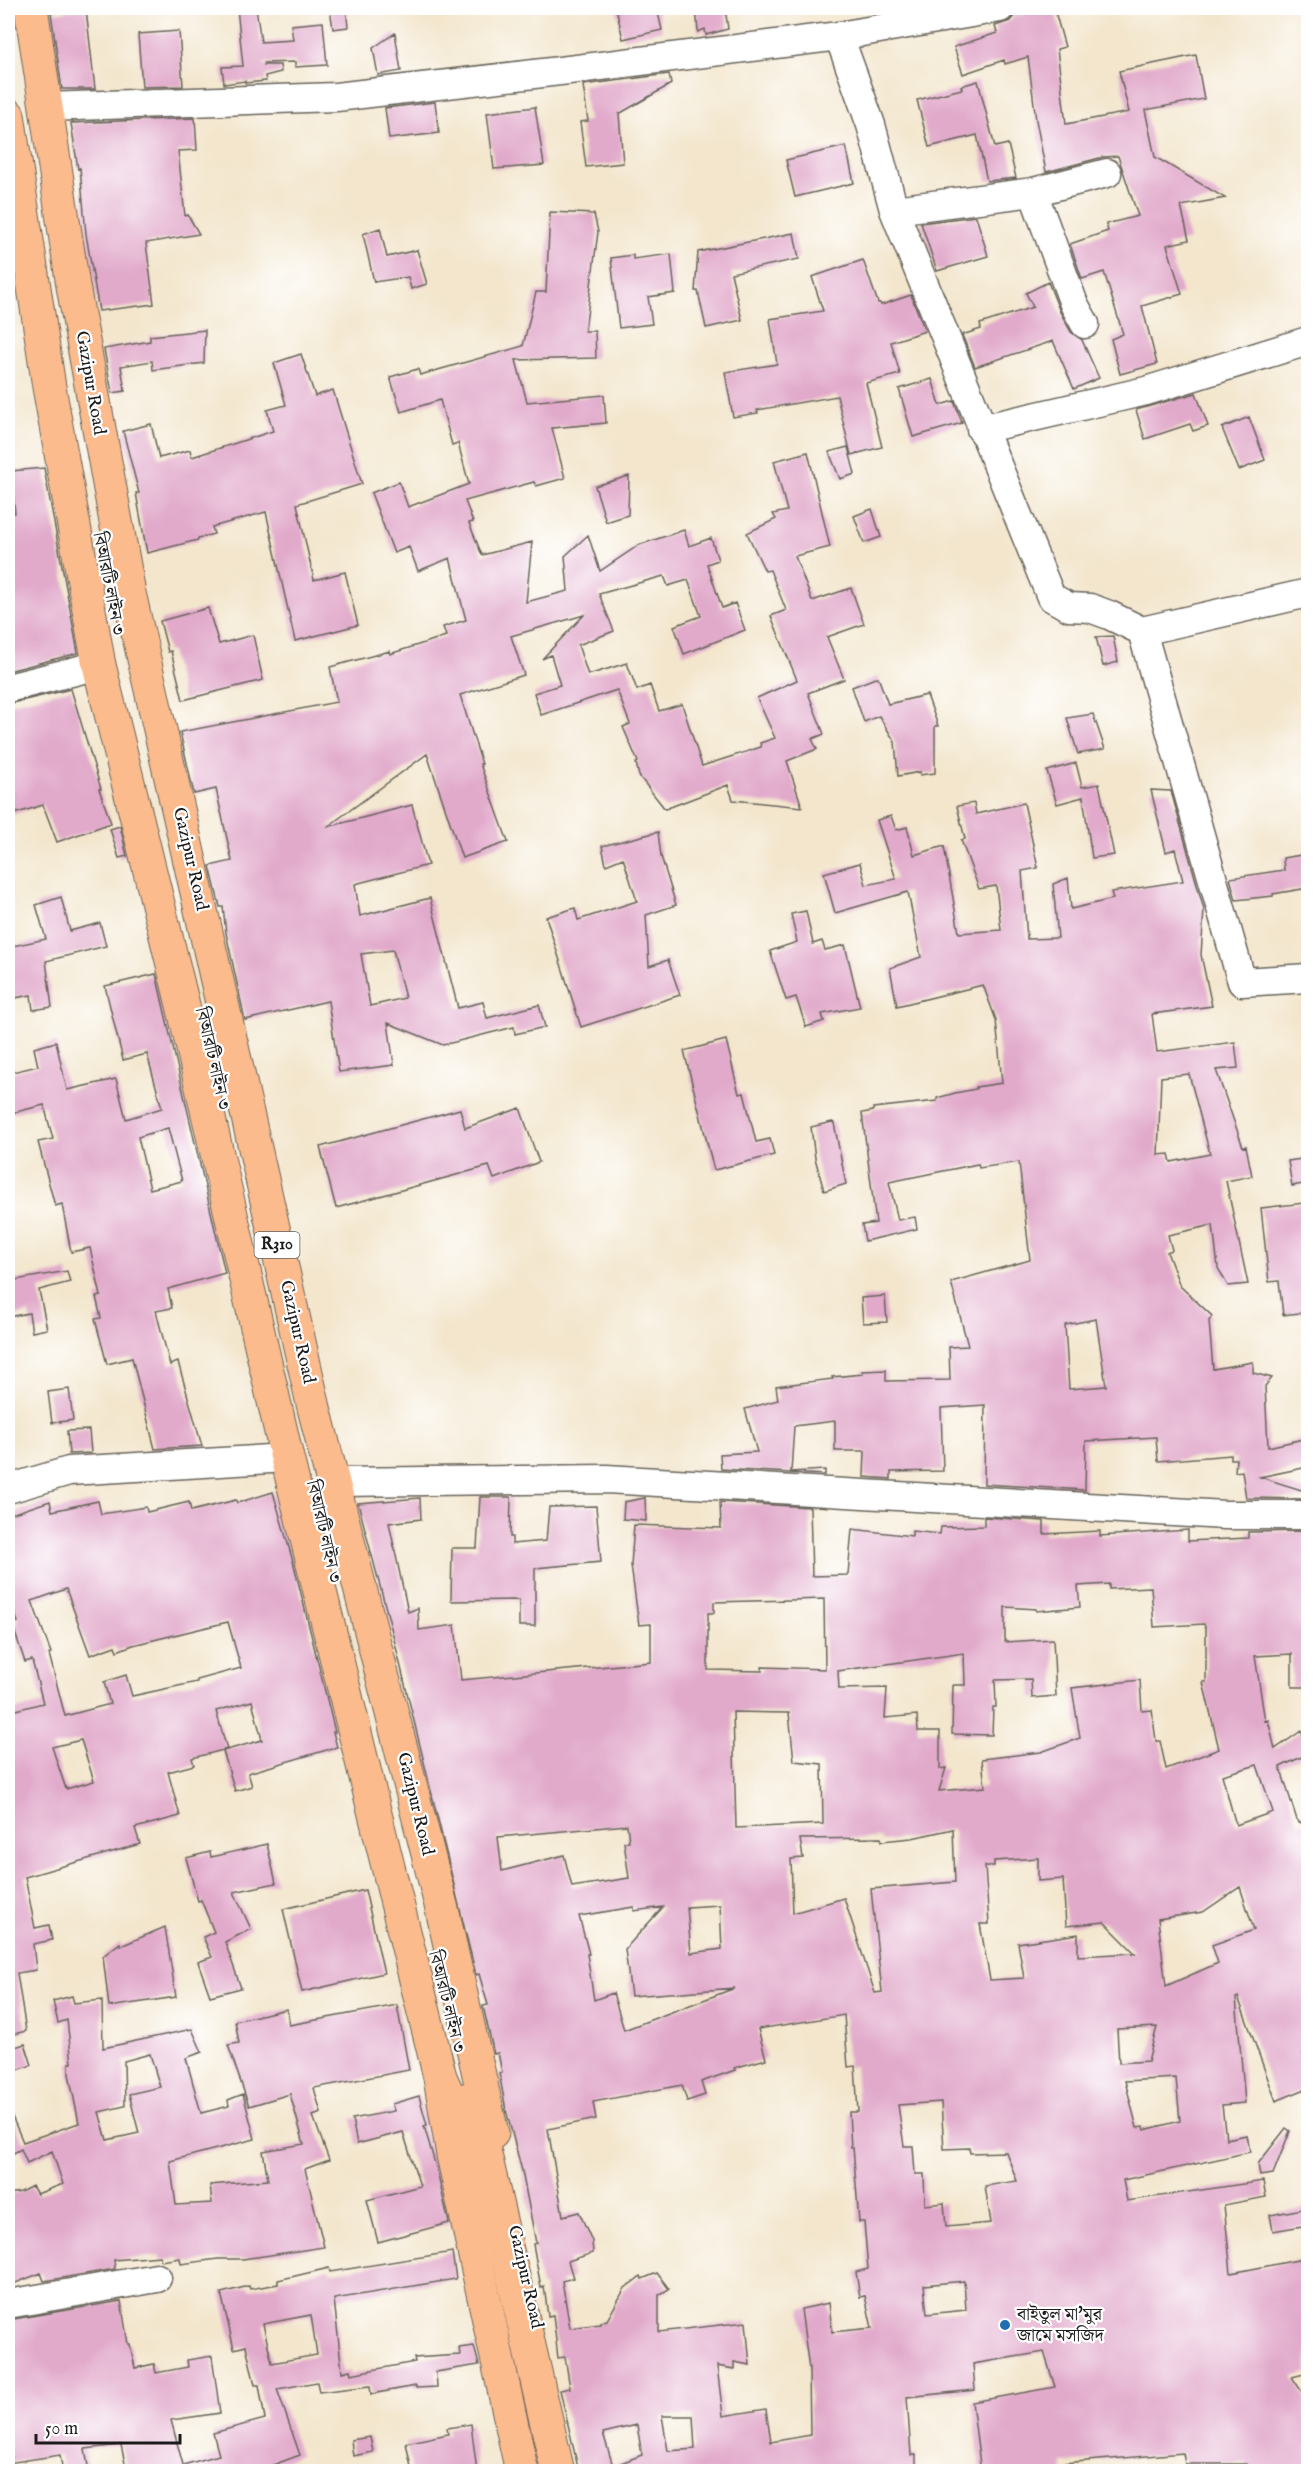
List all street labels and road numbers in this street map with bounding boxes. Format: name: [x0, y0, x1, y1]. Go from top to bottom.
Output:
street label: Gazipur Road: [70, 329, 111, 437]
street label: বিআরটি লাইন ৩: [87, 529, 130, 638]
street label: Gazipur Road: [167, 805, 213, 913]
street label: বিআরটি লাইন ৩: [189, 1004, 236, 1113]
road number: R310: [254, 1232, 300, 1258]
street label: Gazipur Road: [274, 1278, 320, 1386]
street label: বিআরটি লাইন ৩: [300, 1477, 347, 1586]
street label: Gazipur Road: [391, 1750, 439, 1858]
street label: বিআরটি লাইন ৩: [422, 1947, 471, 2056]
street label: Gazipur Road: [502, 2223, 548, 2331]

